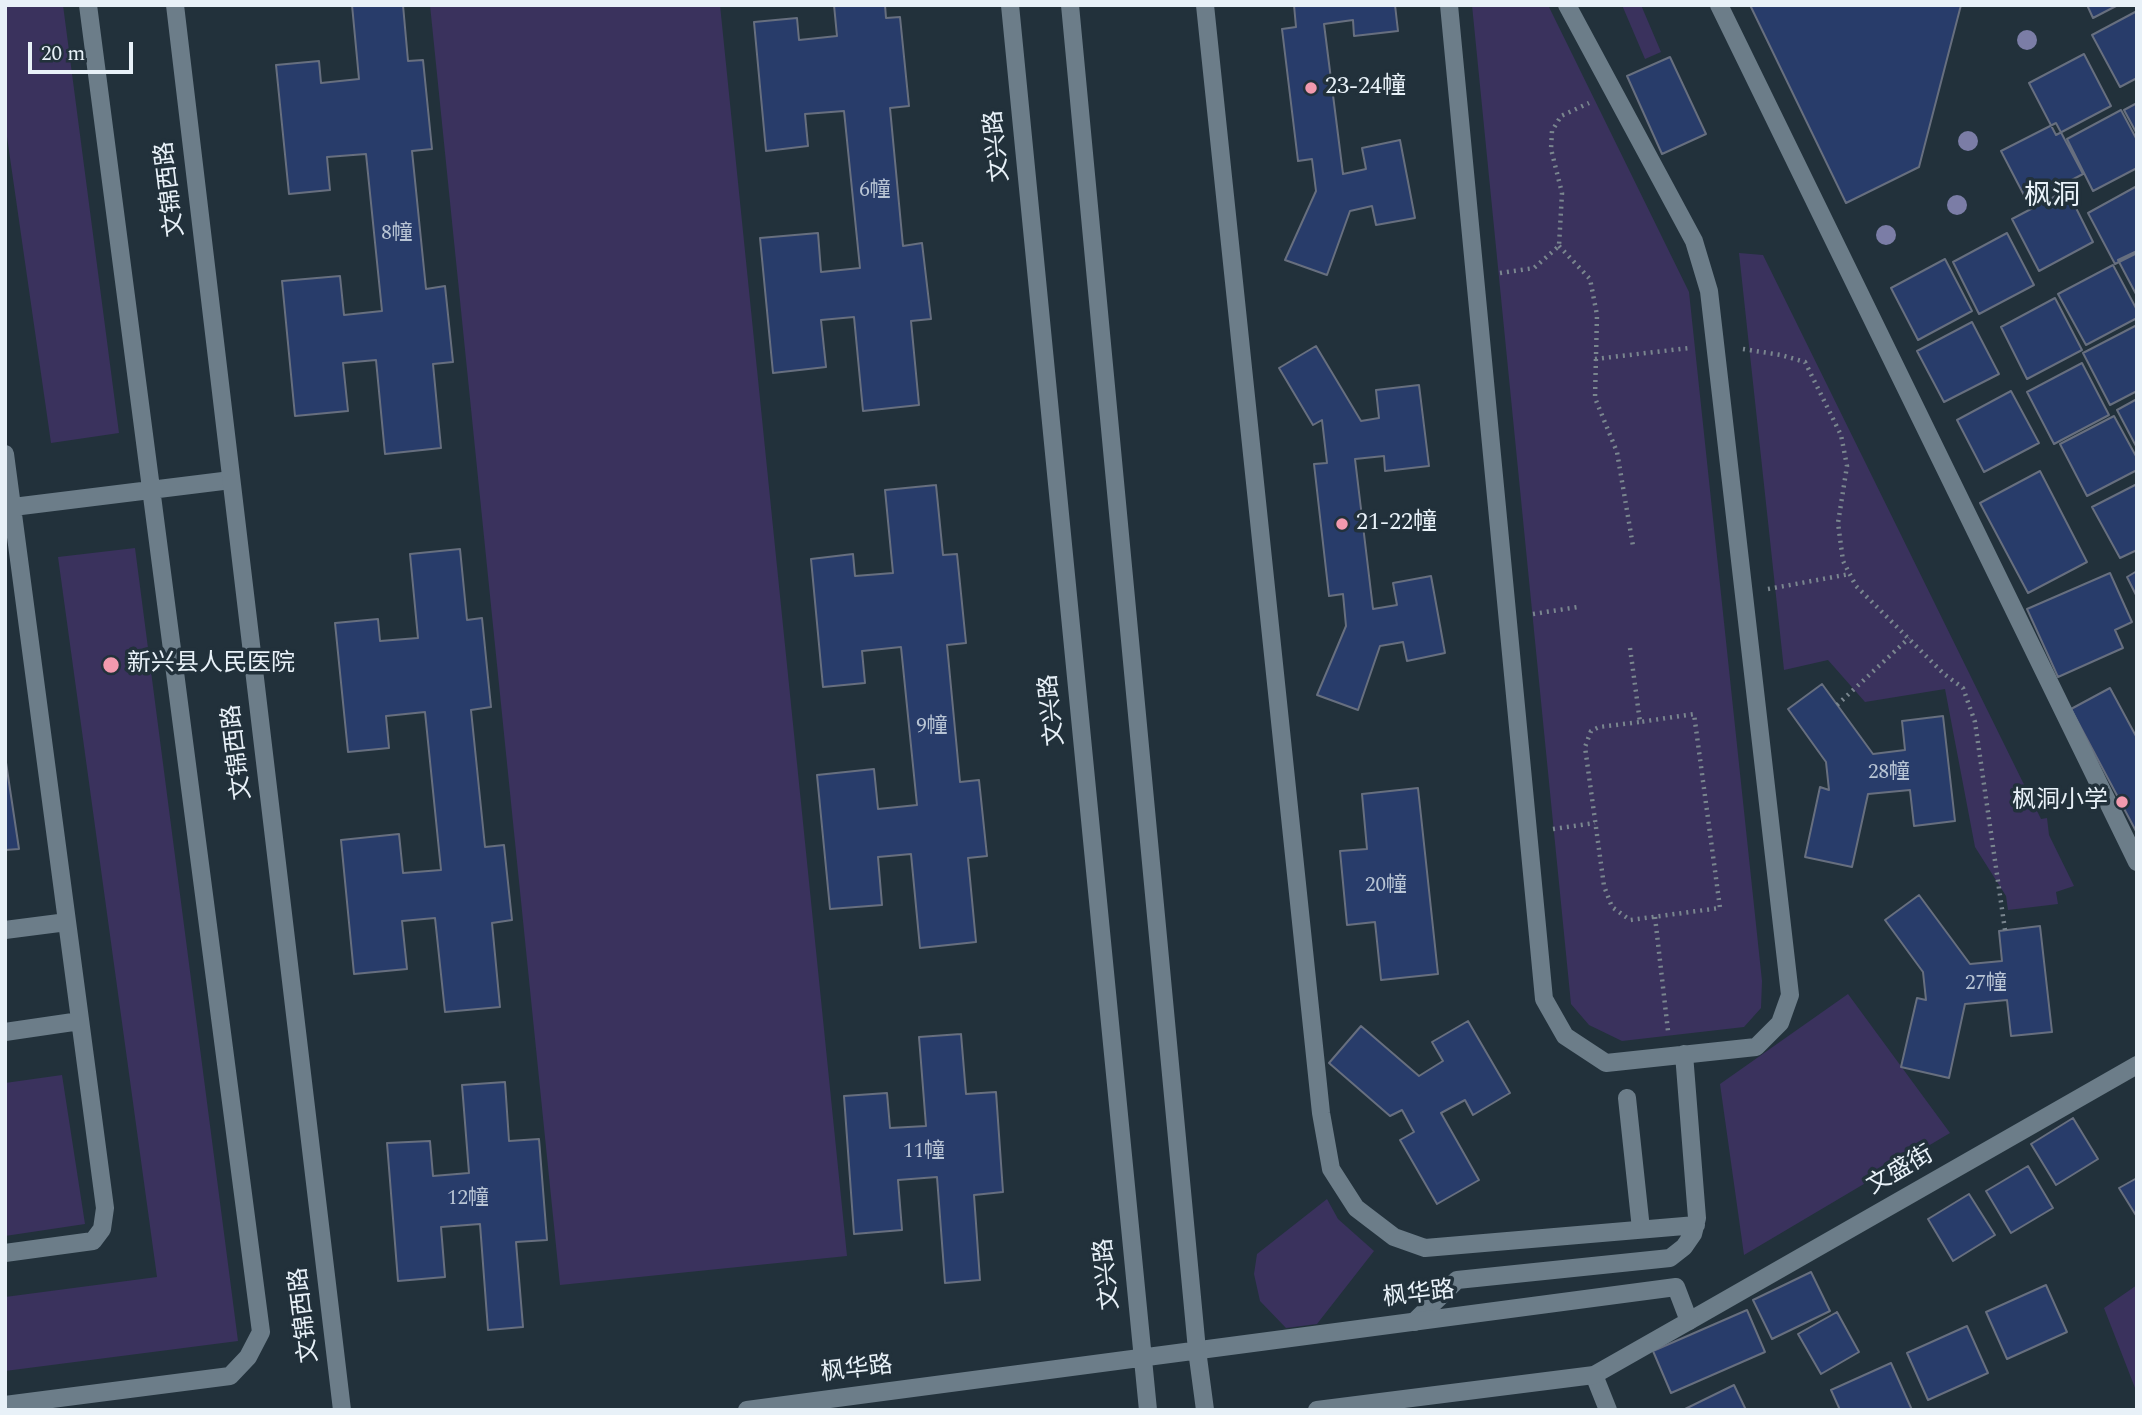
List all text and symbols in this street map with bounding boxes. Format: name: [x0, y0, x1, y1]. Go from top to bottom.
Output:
scale bar: [32, 28, 136, 72]
text: 20 m: [41, 38, 85, 70]
place label: 23-24幢: [1325, 74, 1406, 102]
marker: 23-24幢: [1303, 80, 1319, 96]
street label: 文兴路: [981, 109, 1017, 183]
street label: 文锦西路: [152, 140, 192, 238]
house number: 6幢: [859, 179, 891, 205]
district label: 枫洞: [2024, 182, 2080, 216]
house number: 8幢: [381, 222, 413, 248]
place label: 21-22幢: [1356, 510, 1437, 538]
marker: 21-22幢: [1334, 516, 1350, 532]
place label: 新兴县人民医院: [127, 651, 295, 679]
marker: 新兴县人民医院: [101, 655, 121, 675]
street label: 文兴路: [1036, 673, 1072, 747]
street label: 文锦西路: [219, 703, 259, 801]
house number: 9幢: [916, 715, 948, 741]
house number: 28幢: [1868, 761, 1910, 787]
place label: 枫洞小学: [2012, 788, 2108, 816]
marker: 枫洞小学: [2114, 794, 2130, 810]
house number: 20幢: [1365, 874, 1407, 900]
house number: 27幢: [1965, 972, 2007, 998]
house number: 11幢: [903, 1140, 945, 1166]
street label: 文盛街: [1863, 1142, 1939, 1202]
house number: 12幢: [447, 1187, 489, 1213]
street label: 文兴路: [1091, 1237, 1127, 1311]
street label: 文锦西路: [286, 1266, 326, 1364]
street label: 枫华路: [1382, 1277, 1456, 1315]
street label: 枫华路: [820, 1352, 894, 1390]

